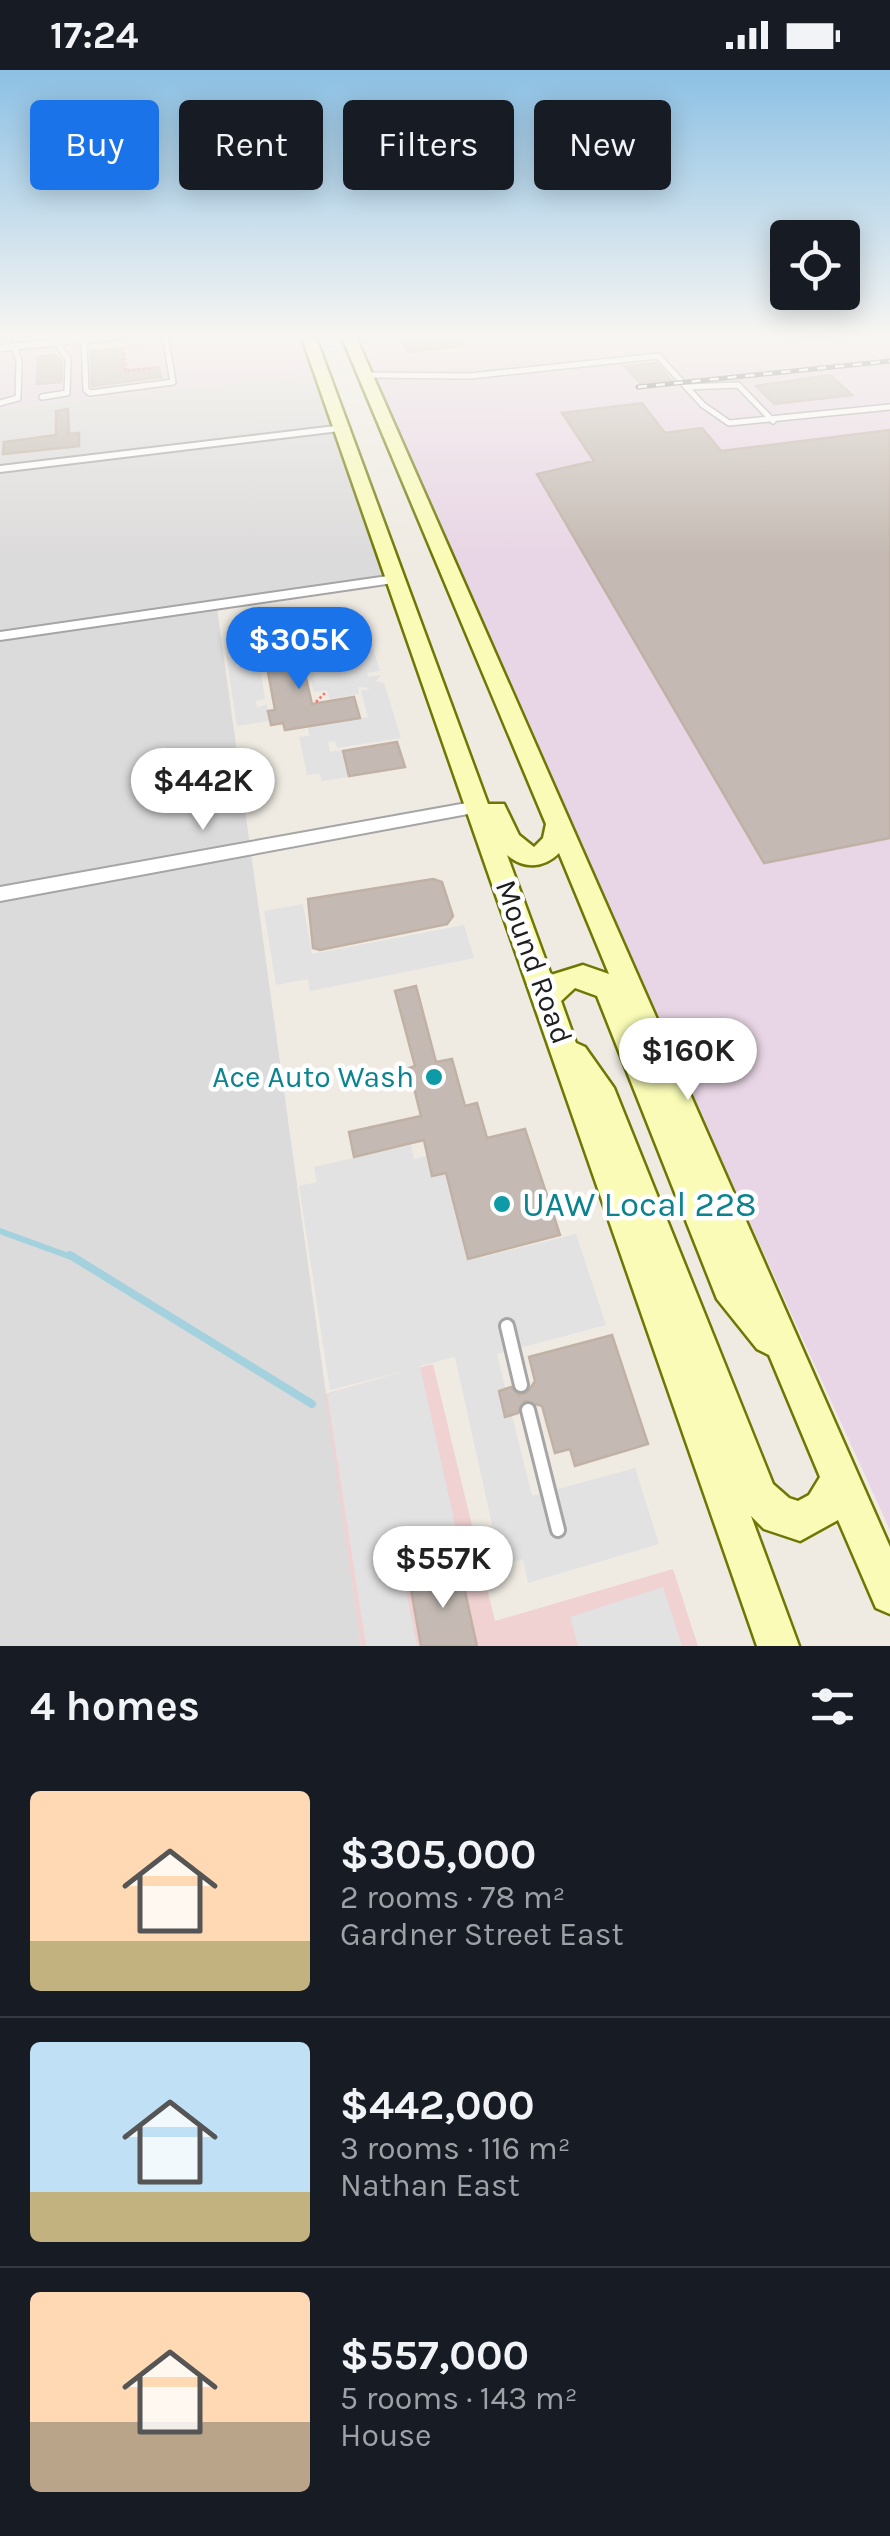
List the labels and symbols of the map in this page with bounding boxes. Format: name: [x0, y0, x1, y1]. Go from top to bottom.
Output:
pin: $305K: [229, 607, 369, 692]
pin: $442K: [133, 748, 273, 833]
street label: Mound Road: [488, 875, 580, 1049]
pin: $160K: [618, 1018, 758, 1103]
place label: Ace Auto Wash: [212, 1059, 414, 1095]
marker: Ace Auto Wash: [423, 1066, 445, 1088]
place label: UAW Local 228: [522, 1184, 757, 1225]
marker: UAW Local 228: [491, 1193, 513, 1215]
pin: $557K: [373, 1526, 513, 1611]

